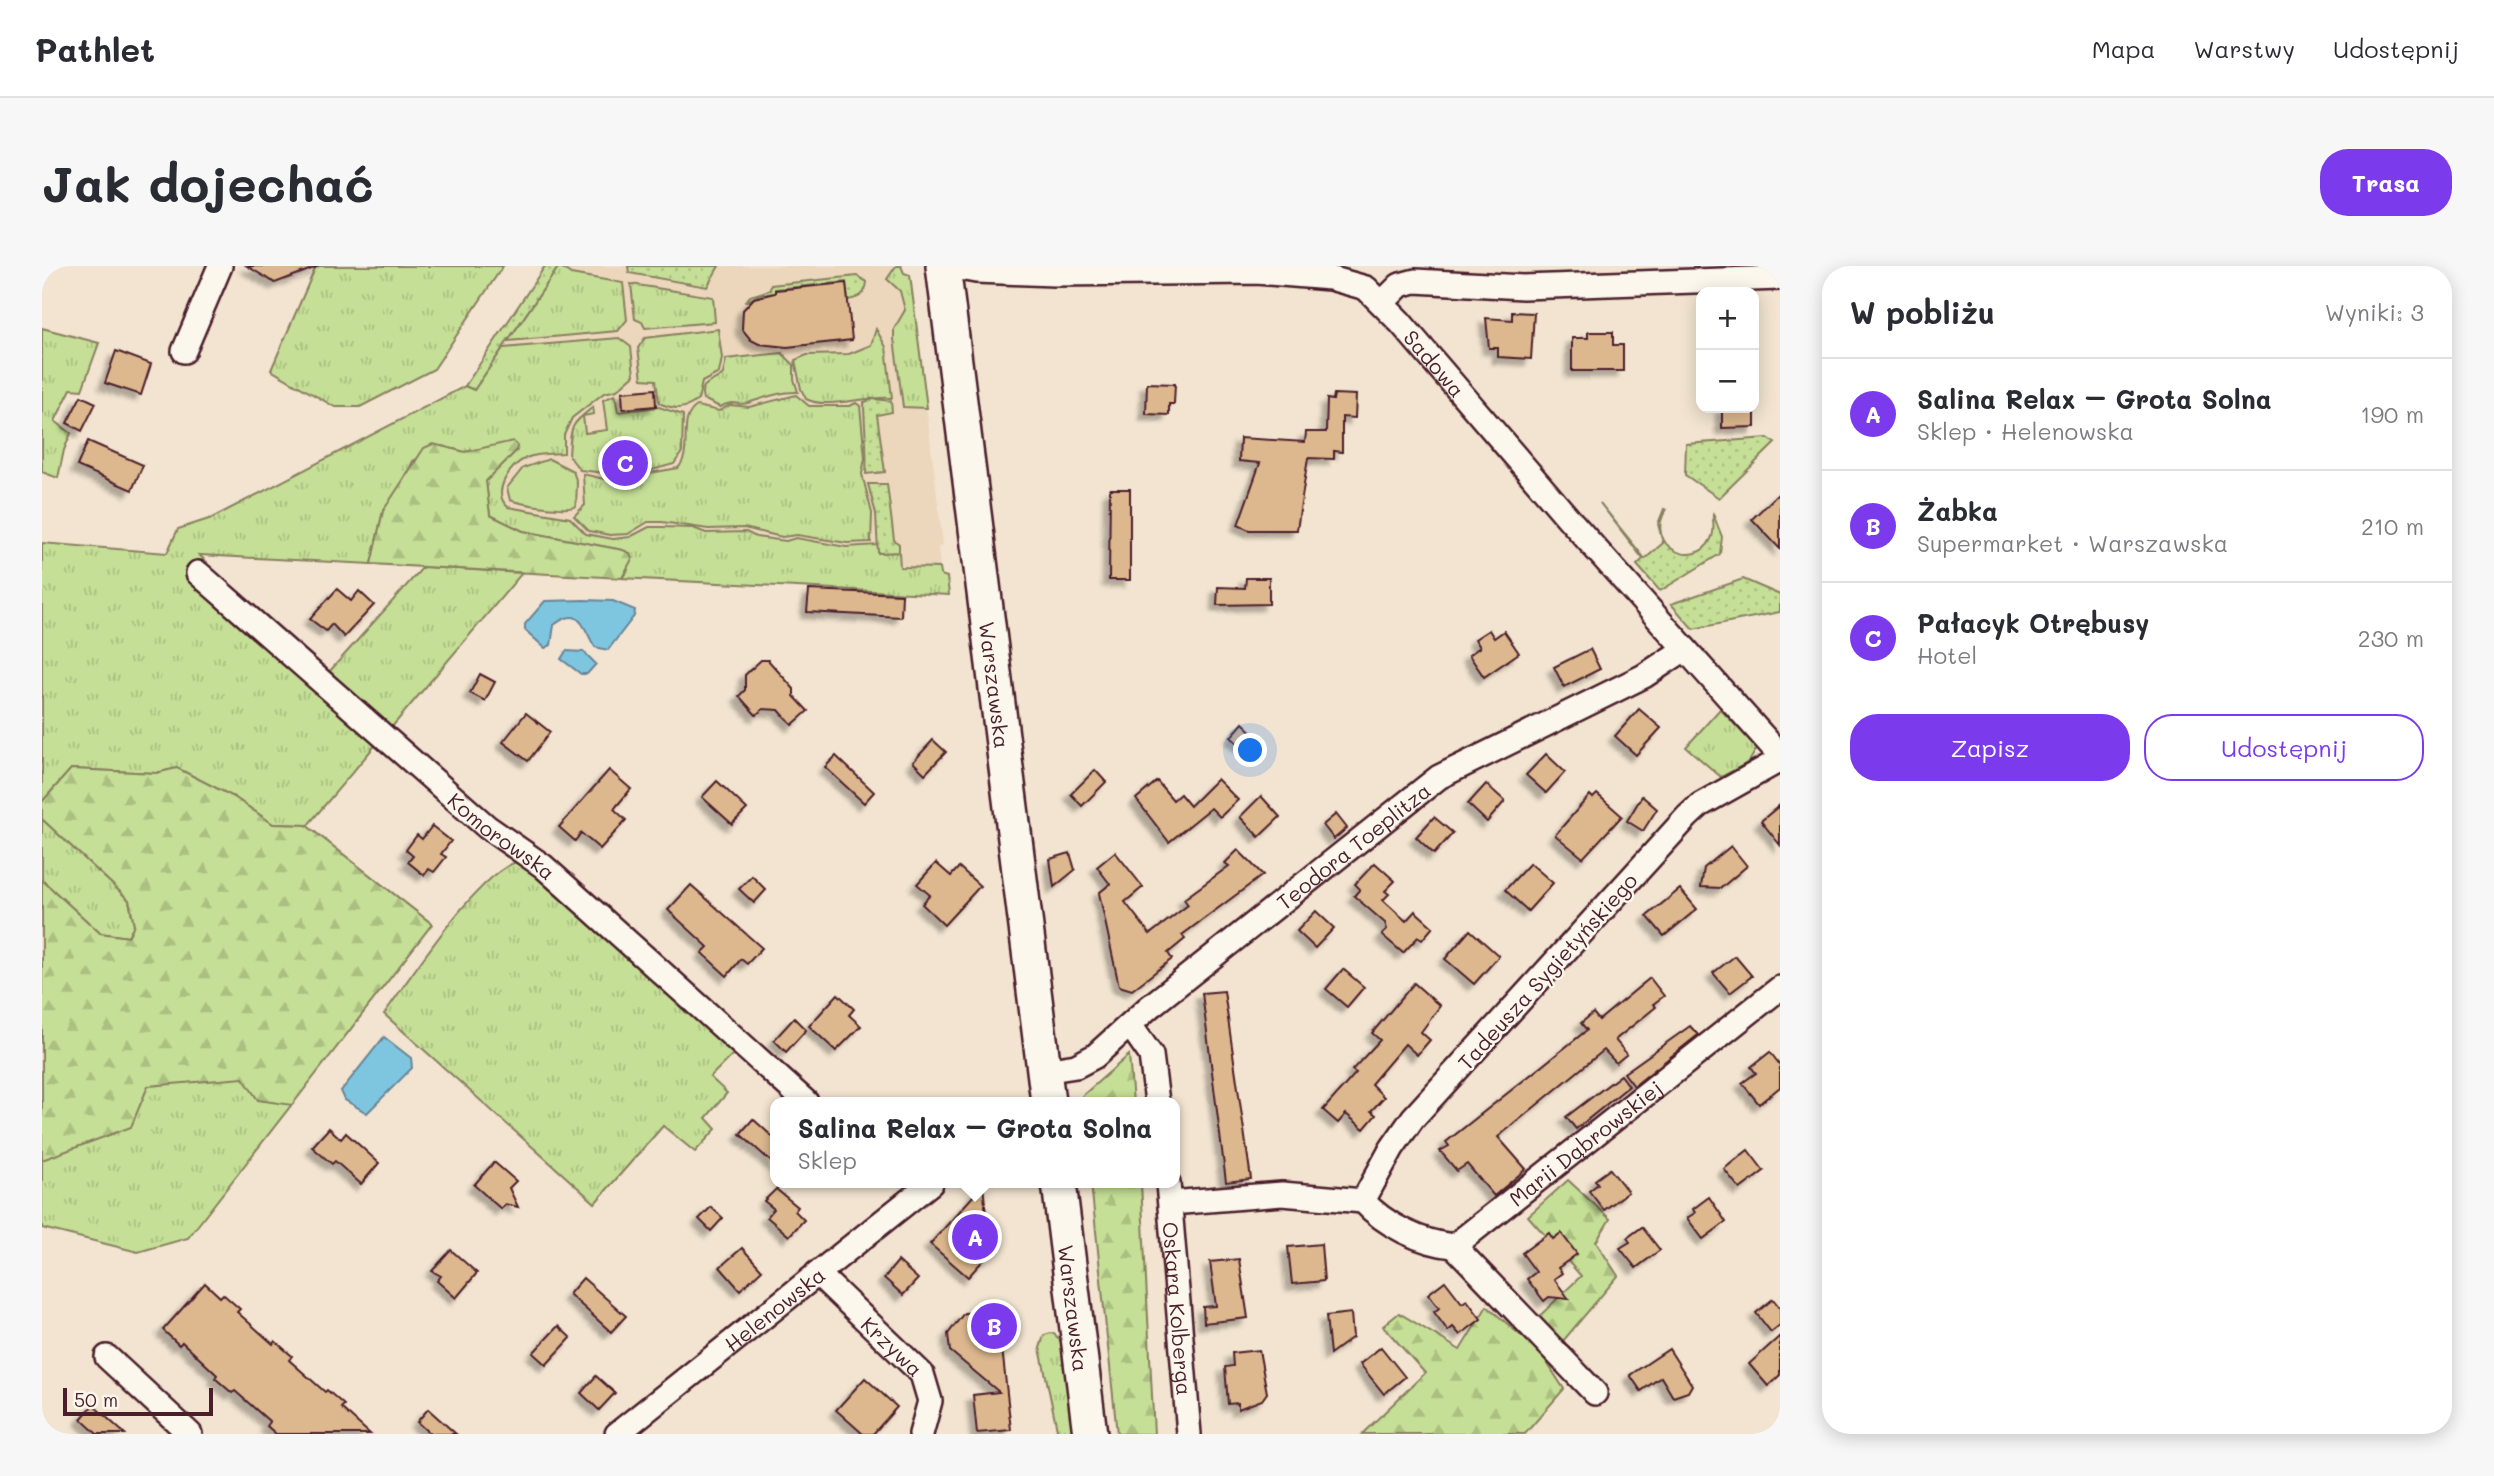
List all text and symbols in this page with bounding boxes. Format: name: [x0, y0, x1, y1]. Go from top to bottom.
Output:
text: Pathlet: [35, 27, 155, 70]
text: Mapa: [2092, 33, 2155, 64]
text: Warstwy: [2193, 33, 2295, 64]
text: Udostępnij: [2333, 33, 2459, 64]
button: Trasa: [2320, 149, 2452, 216]
text: Jak dojechać: [42, 151, 374, 214]
map controls: [1696, 287, 1759, 413]
button: +: [1696, 287, 1759, 350]
text: W pobliżu: [1850, 292, 1995, 332]
text: Wyniki: 3: [2325, 297, 2424, 327]
street label: Sadowa: [1399, 324, 1471, 402]
button: −: [1696, 350, 1759, 413]
text: Salina Relax – Grota Solna: [1917, 382, 2272, 416]
text: A: [1865, 399, 1881, 429]
text: 190 m: [2360, 399, 2424, 429]
text: Sklep · Helenowska: [1917, 416, 2134, 446]
pin: C: [602, 437, 648, 489]
text: Żabka: [1917, 494, 1998, 528]
text: B: [1865, 511, 1881, 541]
text: 210 m: [2361, 511, 2424, 541]
text: Supermarket · Warszawska: [1917, 528, 2228, 558]
text: Pałacyk Otrębusy: [1917, 606, 2149, 640]
street label: Warszawska: [974, 620, 1017, 750]
text: C: [1864, 623, 1882, 653]
text: 230 m: [2358, 623, 2424, 653]
text: Hotel: [1917, 640, 1977, 670]
button: Zapisz: [1850, 714, 2130, 781]
button: Udostępnij: [2144, 714, 2424, 781]
your location: [1233, 733, 1267, 767]
street label: Teodora Toeplitza: [1270, 776, 1435, 915]
street label: Komorowska: [443, 786, 562, 885]
street label: Tadeusza Sygietyńskiego: [1451, 867, 1643, 1075]
street label: Marii Dąbrowskiej: [1503, 1074, 1667, 1211]
popup: [770, 1097, 1180, 1188]
text: Salina Relax – Grota Solna: [798, 1111, 1152, 1145]
text: Sklep: [798, 1145, 857, 1175]
pin: A: [952, 1211, 998, 1263]
street label: Oskara Kolberga: [1158, 1221, 1199, 1396]
street label: Warszawska: [1053, 1243, 1096, 1373]
street label: Helenowska: [718, 1260, 830, 1357]
pin: B: [971, 1300, 1017, 1352]
street label: Krzywa: [856, 1310, 929, 1382]
scale bar: [63, 1385, 214, 1417]
text: 50 m: [74, 1387, 118, 1412]

